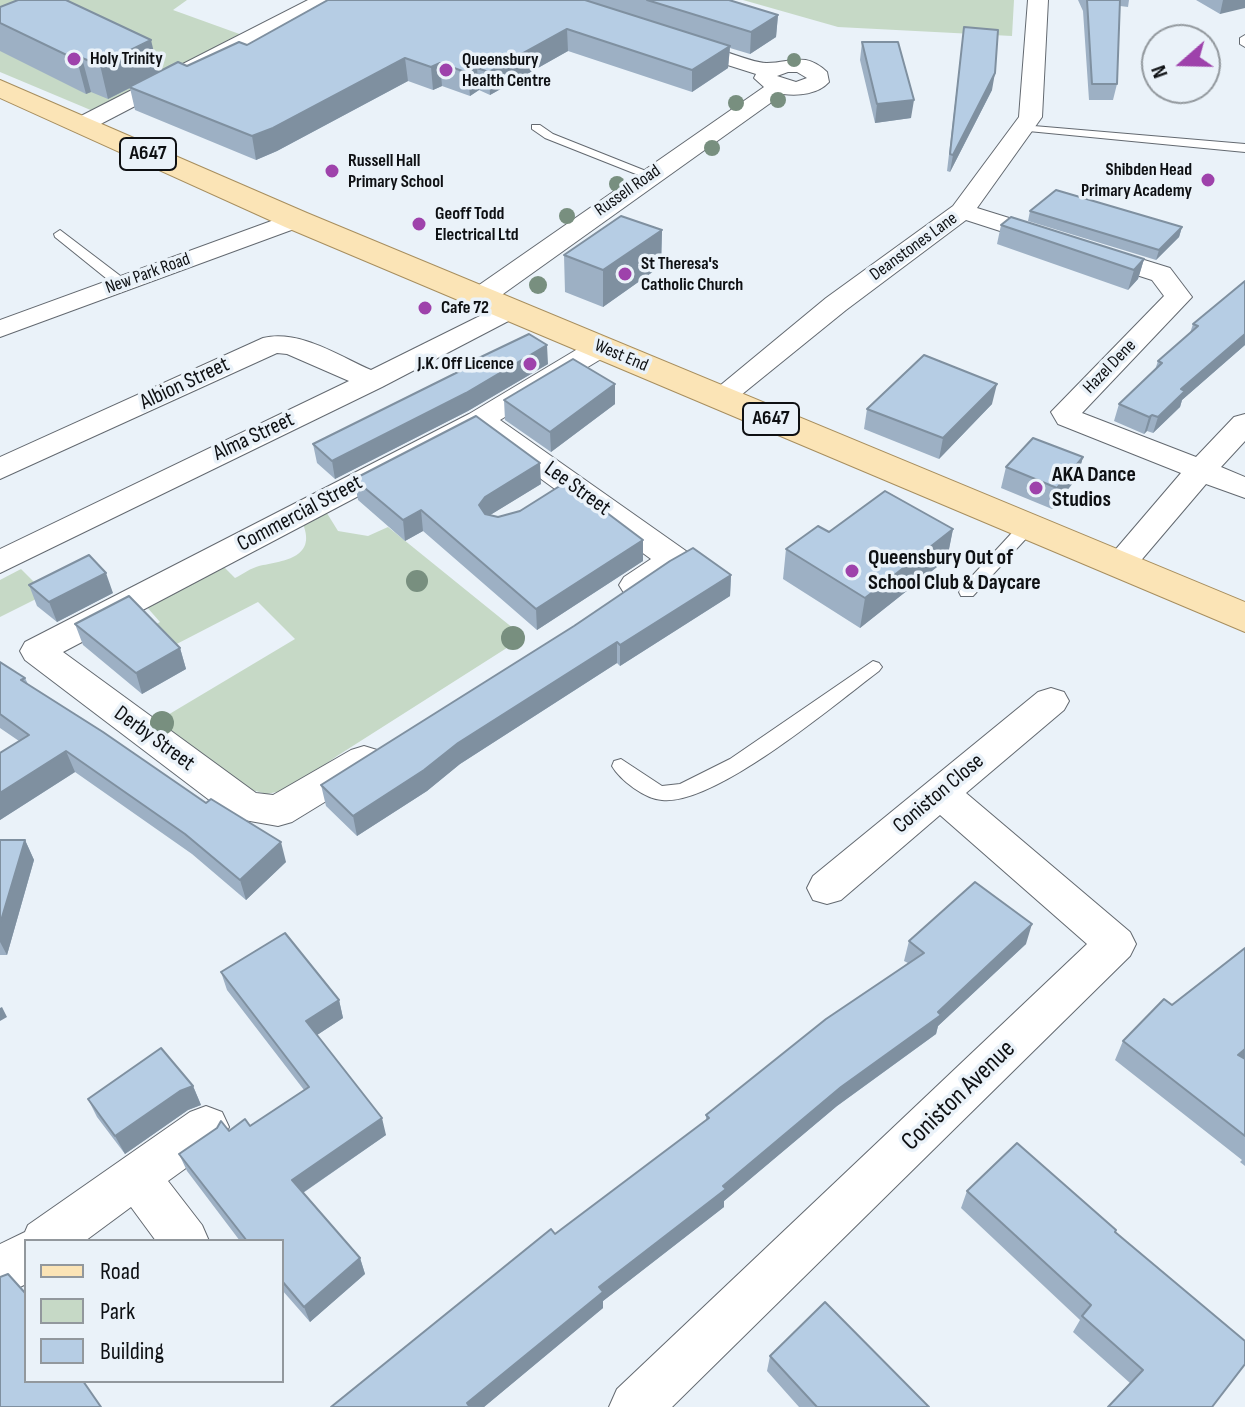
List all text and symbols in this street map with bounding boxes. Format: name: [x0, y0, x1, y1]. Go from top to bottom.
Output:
north arrow: [1141, 24, 1221, 104]
place label: Holy Trinity: [90, 48, 163, 70]
place label: Queensbury Health Centre: [462, 49, 551, 92]
marker: Holy Trinity: [65, 50, 83, 68]
marker: Queensbury Health Centre: [437, 61, 455, 79]
text: N: [1145, 62, 1175, 82]
road number: A647: [120, 138, 176, 170]
place label: Russell Hall Primary School: [348, 150, 444, 192]
place label: Shibden Head Primary Academy: [1081, 159, 1192, 202]
street label: Russell Road: [591, 161, 665, 221]
marker: Russell Hall Primary School: [323, 162, 341, 180]
marker: Shibden Head Primary Academy: [1199, 171, 1217, 189]
place label: Geoff Todd Electrical Ltd: [435, 203, 519, 246]
street label: Deanstones Lane: [866, 208, 962, 286]
marker: Geoff Todd Electrical Ltd: [410, 215, 428, 233]
street label: New Park Road: [103, 249, 193, 299]
place label: St Theresa's Catholic Church: [641, 253, 743, 296]
marker: St Theresa's Catholic Church: [616, 265, 634, 283]
place label: Cafe 72: [441, 297, 489, 319]
marker: Cafe 72: [416, 299, 434, 317]
street label: West End: [591, 335, 651, 377]
street label: Hazel Dene: [1079, 335, 1141, 399]
street label: Albion Street: [136, 352, 234, 416]
place label: J.K. Off Licence: [417, 353, 514, 375]
marker: J.K. Off Licence: [521, 355, 539, 373]
road number: A647: [743, 403, 799, 435]
street label: Alma Street: [209, 407, 299, 467]
street label: Lee Street: [539, 456, 615, 522]
place label: AKA Dance Studios: [1052, 462, 1136, 514]
street label: Commercial Street: [233, 470, 367, 558]
marker: AKA Dance Studios: [1027, 479, 1045, 497]
place label: Queensbury Out of School Club & Daycare: [868, 545, 1041, 596]
marker: Queensbury Out of School Club & Daycare: [843, 562, 861, 580]
street label: Derby Street: [108, 701, 200, 777]
street label: Coniston Close: [888, 748, 990, 840]
street label: Coniston Avenue: [896, 1034, 1022, 1158]
legend: [24, 1239, 284, 1383]
text: Road: [100, 1257, 140, 1286]
text: Park: [100, 1297, 135, 1326]
text: Building: [100, 1337, 164, 1366]

